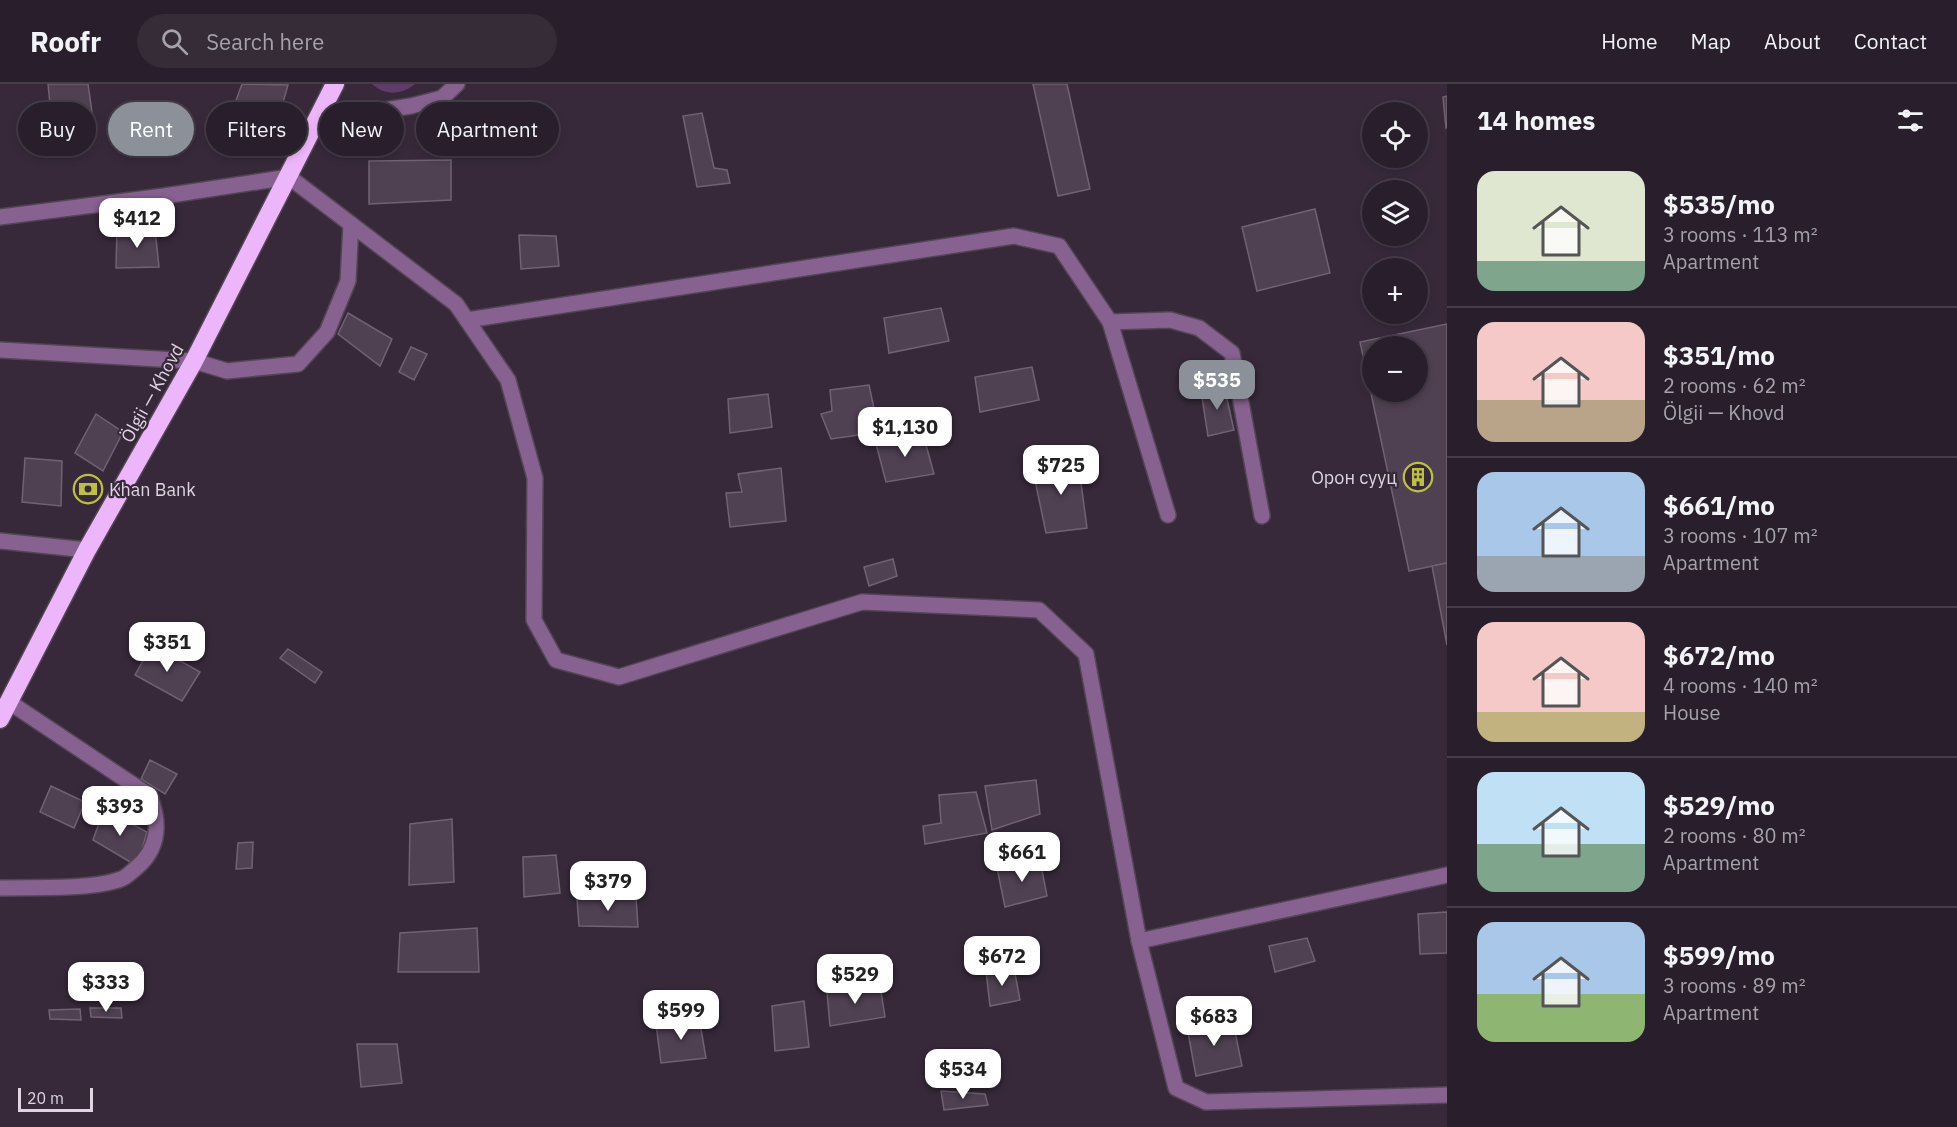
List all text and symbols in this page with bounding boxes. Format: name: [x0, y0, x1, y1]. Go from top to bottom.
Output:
search box: [137, 14, 557, 68]
text: Roofr: [30, 23, 101, 60]
icon: search: [158, 25, 191, 58]
text: Search here: [206, 27, 324, 56]
text: Home: [1601, 27, 1658, 55]
text: Map: [1691, 27, 1731, 55]
text: About: [1764, 27, 1821, 55]
text: Contact: [1854, 27, 1927, 55]
chip: Buy: [18, 102, 96, 156]
chip: Rent: [108, 102, 194, 156]
chip: Filters: [206, 102, 307, 156]
chip: New: [319, 102, 404, 156]
chip: Apartment: [416, 102, 559, 156]
map controls: [1362, 102, 1428, 402]
button: locate: [1362, 102, 1428, 168]
text: 14 homes: [1477, 103, 1595, 137]
icon: filters: [1894, 104, 1927, 137]
button: layers: [1362, 180, 1428, 246]
text: $535/mo: [1663, 187, 1775, 221]
icon: home: [1525, 195, 1597, 267]
pin: $412: [101, 198, 173, 249]
text: $412: [113, 204, 161, 231]
text: 3 rooms · 113 m²: [1663, 221, 1818, 248]
text: Apartment: [1663, 248, 1759, 275]
button: +: [1362, 258, 1428, 324]
button: −: [1362, 336, 1428, 402]
text: $351/mo: [1663, 338, 1775, 372]
street label: Ölgii — Khovd: [115, 340, 189, 446]
icon: home: [1525, 346, 1597, 418]
pin: $535: [1181, 360, 1253, 411]
text: $535: [1193, 366, 1241, 393]
text: 2 rooms · 62 m²: [1663, 372, 1806, 399]
text: Ölgii — Khovd: [1663, 399, 1785, 426]
pin: $1,130: [856, 407, 954, 458]
text: $1,130: [872, 413, 938, 440]
pin: $725: [1025, 445, 1097, 496]
text: $725: [1037, 451, 1085, 478]
building icon: Орон сууц: [1402, 461, 1434, 493]
place label: Орон сууц: [1311, 466, 1397, 489]
bank icon: Khan Bank: [72, 473, 104, 505]
place label: Khan Bank: [109, 478, 196, 501]
text: $661/mo: [1663, 488, 1775, 522]
icon: home: [1525, 496, 1597, 568]
text: 3 rooms · 107 m²: [1663, 522, 1818, 549]
text: Apartment: [1663, 549, 1759, 576]
pin: $351: [131, 622, 203, 673]
text: $351: [143, 628, 191, 655]
text: $672/mo: [1663, 638, 1775, 672]
icon: home: [1525, 646, 1597, 718]
text: 4 rooms · 140 m²: [1663, 672, 1818, 699]
text: House: [1663, 699, 1720, 726]
pin: $393: [84, 786, 156, 837]
text: $529/mo: [1663, 788, 1775, 822]
text: $393: [96, 792, 144, 819]
icon: home: [1525, 796, 1597, 868]
text: 2 rooms · 80 m²: [1663, 822, 1806, 849]
pin: $661: [986, 832, 1058, 883]
text: $661: [998, 838, 1046, 865]
text: Apartment: [1663, 849, 1759, 876]
pin: $379: [572, 861, 644, 912]
text: $379: [584, 867, 632, 894]
pin: $672: [966, 936, 1038, 987]
text: $599/mo: [1663, 938, 1775, 972]
text: $672: [978, 942, 1026, 969]
icon: home: [1525, 946, 1597, 1018]
pin: $529: [819, 954, 891, 1005]
text: $529: [831, 960, 879, 987]
pin: $333: [70, 962, 142, 1013]
text: $333: [82, 968, 130, 995]
text: 3 rooms · 89 m²: [1663, 972, 1806, 999]
pin: $599: [645, 990, 717, 1041]
text: $599: [657, 996, 705, 1023]
pin: $683: [1178, 996, 1250, 1047]
text: Apartment: [1663, 999, 1759, 1026]
text: $683: [1190, 1002, 1238, 1029]
pin: $534: [927, 1049, 999, 1100]
text: $534: [939, 1055, 987, 1082]
scale bar: [18, 1085, 93, 1112]
text: 20 m: [27, 1088, 64, 1108]

